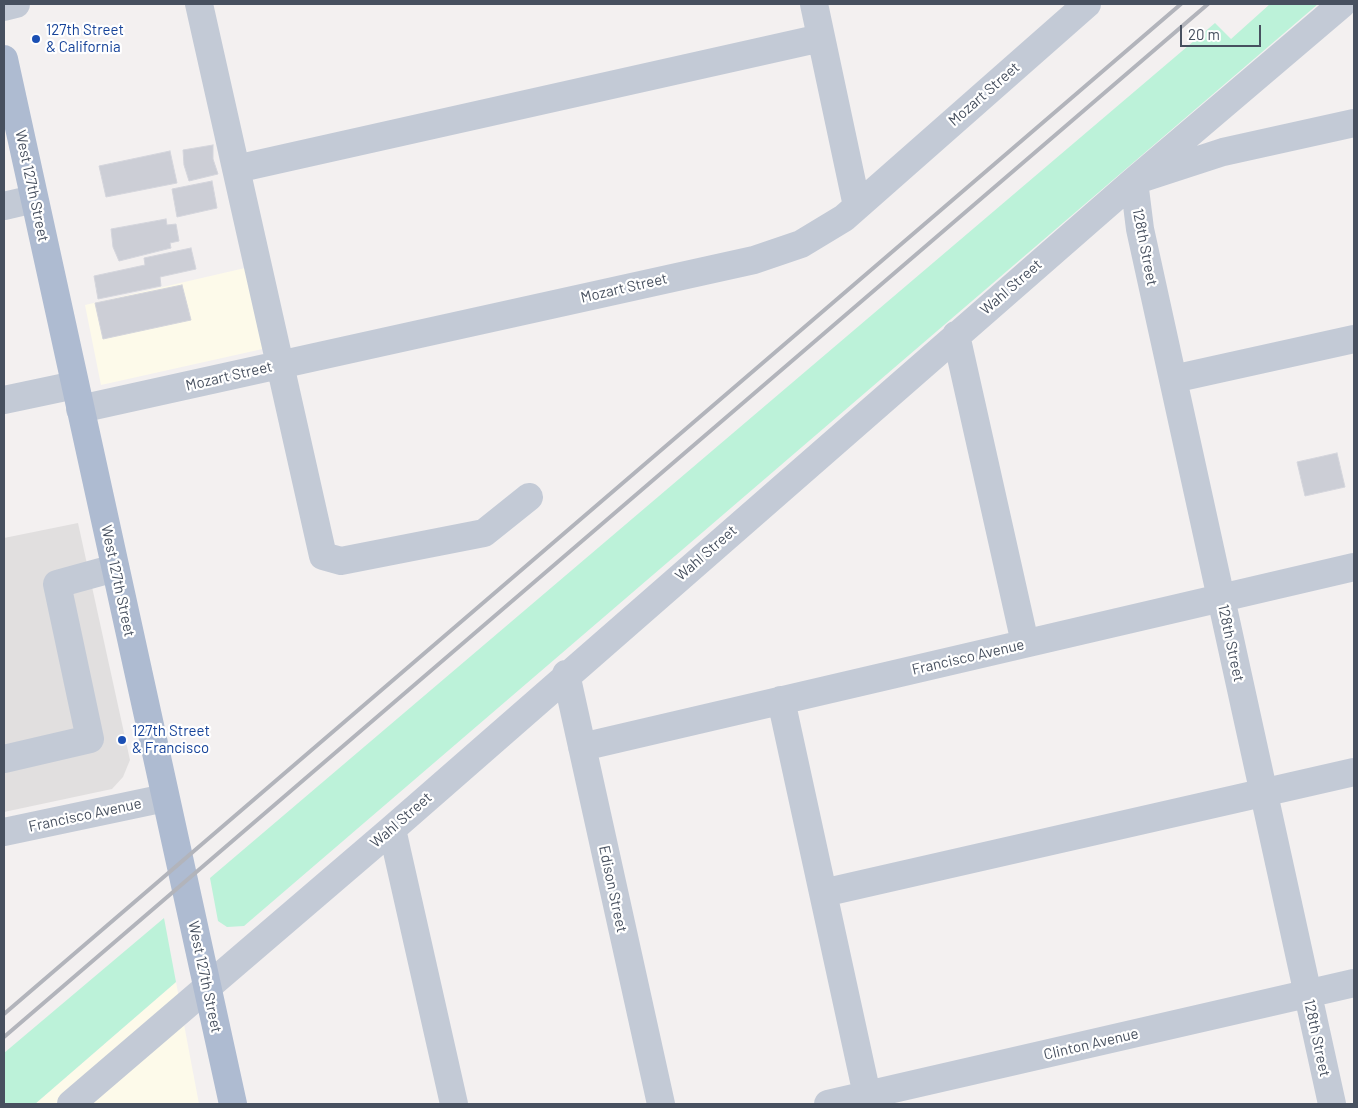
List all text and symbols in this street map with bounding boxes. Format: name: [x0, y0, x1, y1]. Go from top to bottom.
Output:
scale bar: [1183, 15, 1264, 47]
place label: 127th Street & California: [46, 21, 124, 56]
text: 20 m: [1188, 25, 1220, 43]
marker: 127th Street & California: [30, 33, 42, 45]
street label: Mozart Street: [945, 58, 1023, 130]
street label: West 127th Street: [11, 128, 53, 244]
street label: 128th Street: [1129, 207, 1161, 287]
street label: Wahl Street: [977, 255, 1045, 319]
street label: Mozart Street: [579, 269, 669, 307]
street label: Mozart Street: [184, 357, 274, 395]
street label: Wahl Street: [672, 521, 740, 585]
street label: West 127th Street: [97, 523, 139, 639]
street label: 128th Street: [1214, 603, 1248, 683]
street label: Francisco Avenue: [910, 635, 1026, 679]
place label: 127th Street & Francisco: [132, 722, 210, 757]
marker: 127th Street & Francisco: [116, 734, 128, 746]
street label: Wahl Street: [367, 788, 435, 852]
street label: Francisco Avenue: [27, 794, 143, 836]
street label: Edison Street: [595, 844, 631, 934]
street label: West 127th Street: [184, 919, 226, 1035]
street label: 128th Street: [1300, 998, 1334, 1078]
street label: Clinton Avenue: [1042, 1024, 1140, 1064]

